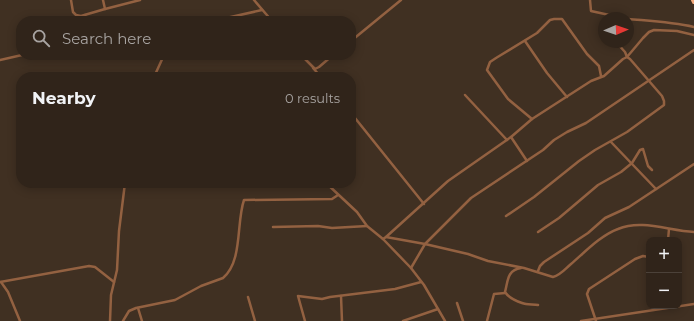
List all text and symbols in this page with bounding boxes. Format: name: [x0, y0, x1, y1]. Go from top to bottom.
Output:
north arrow: [598, 12, 634, 48]
search box: [16, 16, 356, 60]
icon: search: [30, 27, 52, 49]
text: Search here: [62, 29, 151, 48]
text: Nearby: [32, 88, 96, 108]
text: 0 results: [285, 90, 340, 106]
map controls: [646, 237, 682, 309]
button: +: [646, 237, 682, 273]
button: −: [646, 273, 682, 309]

